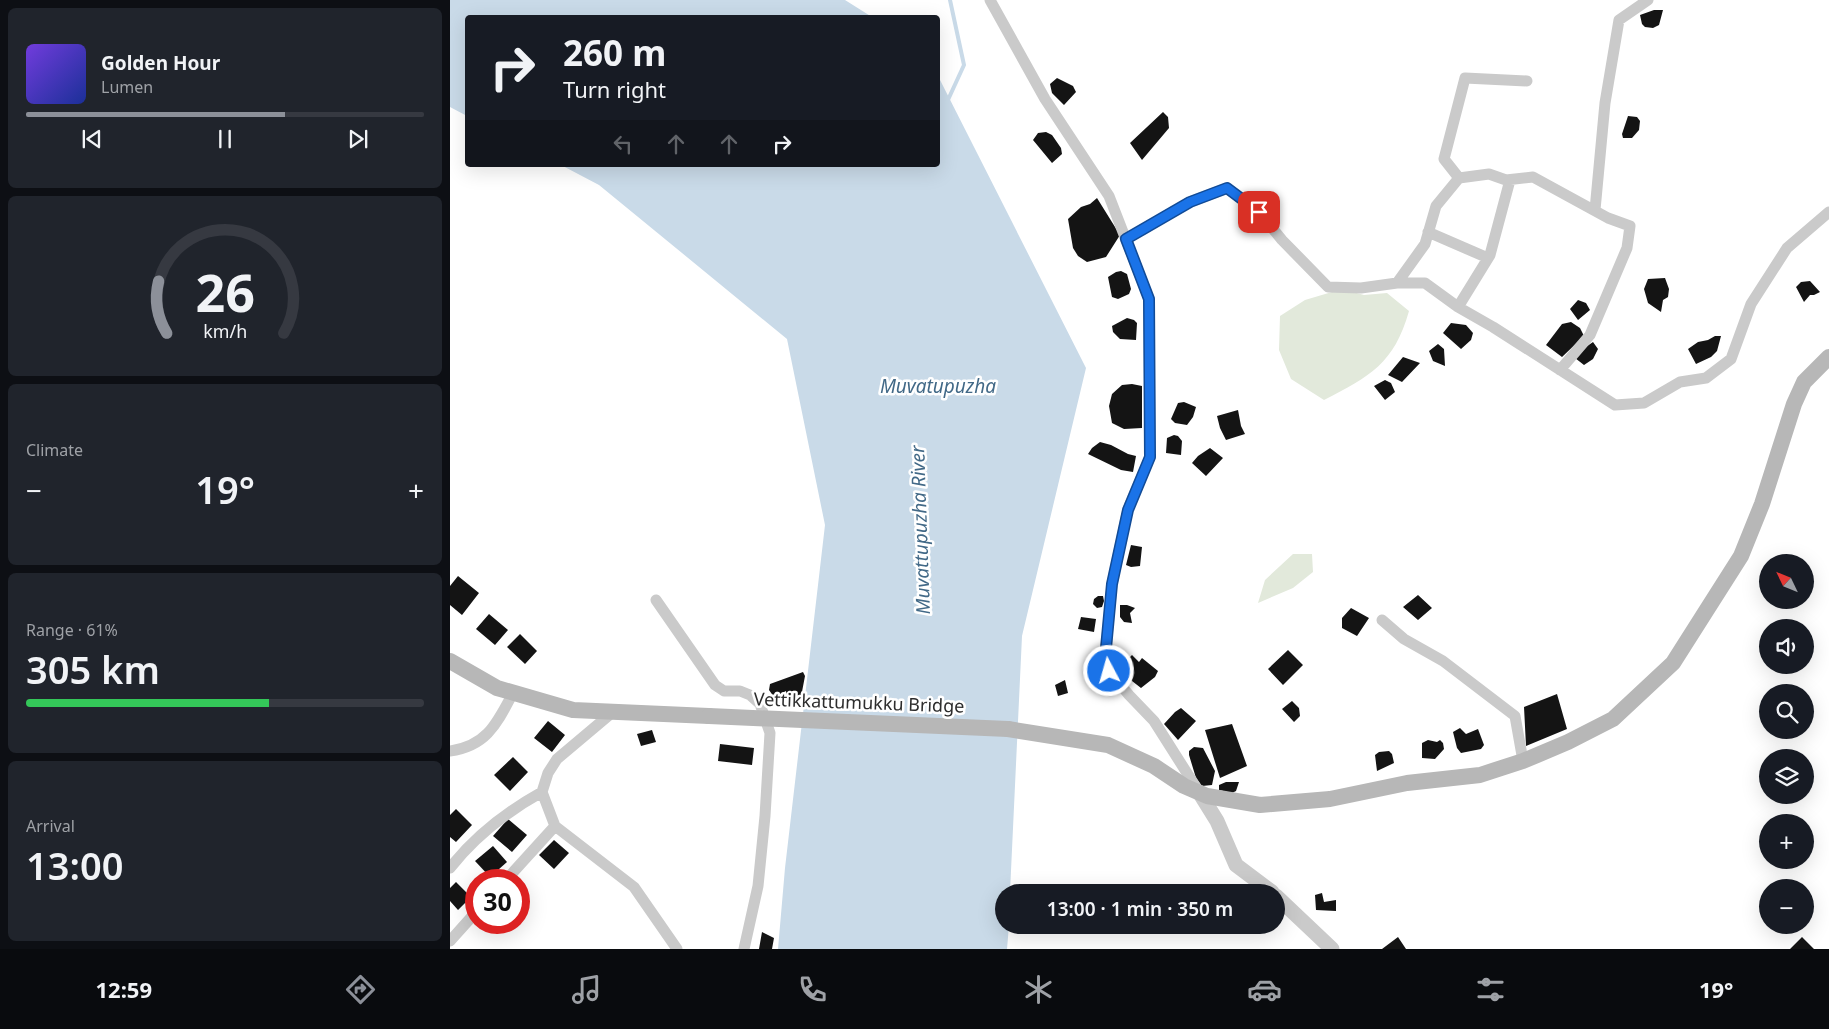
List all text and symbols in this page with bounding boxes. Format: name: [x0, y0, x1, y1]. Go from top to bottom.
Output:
text: 260 m: [563, 29, 666, 76]
icon: right: [480, 35, 545, 100]
text: Golden Hour: [101, 50, 220, 76]
text: Turn right: [563, 74, 666, 104]
text: Lumen: [101, 76, 153, 98]
icon: previous: [78, 125, 106, 153]
icon: pause: [211, 125, 239, 153]
icon: next: [344, 125, 372, 153]
icon: left: [609, 130, 637, 158]
icon: ahead: [662, 130, 690, 158]
icon: ahead: [715, 130, 743, 158]
icon: right: [768, 130, 796, 158]
pin: [1238, 191, 1280, 233]
icon: arrive: [1245, 198, 1273, 226]
text: 26: [195, 256, 255, 327]
text: km/h: [203, 319, 247, 343]
water label: Muvatupuzha: [880, 373, 996, 399]
text: Climate: [26, 439, 83, 461]
water label: Muvattupuzha River: [904, 444, 936, 615]
text: 19°: [195, 463, 255, 515]
text: −: [26, 471, 42, 509]
text: +: [408, 471, 424, 509]
north arrow: [1759, 554, 1814, 609]
map controls: [1759, 554, 1814, 934]
text: Range · 61%: [26, 619, 118, 641]
button: sound: [1759, 619, 1814, 674]
text: 305 km: [26, 643, 160, 695]
position arrow: [1082, 644, 1134, 696]
button: search: [1759, 684, 1814, 739]
street label: Vettikkattumukku Bridge: [753, 686, 965, 718]
button: layers: [1759, 749, 1814, 804]
button: +: [1759, 814, 1814, 869]
text: Arrival: [26, 815, 75, 837]
text: 13:00: [26, 839, 123, 891]
speed limit sign: 30: [465, 869, 530, 934]
button: −: [1759, 879, 1814, 934]
text: 13:00 · 1 min · 350 m: [1047, 896, 1233, 922]
icon: directions: [343, 972, 378, 1007]
icon: music: [569, 972, 604, 1007]
icon: phone: [795, 972, 830, 1007]
icon: climate: [1021, 972, 1056, 1007]
icon: car: [1247, 972, 1282, 1007]
icon: filters: [1473, 972, 1508, 1007]
text: 12:59: [95, 974, 152, 1004]
text: 19°: [1699, 974, 1733, 1004]

